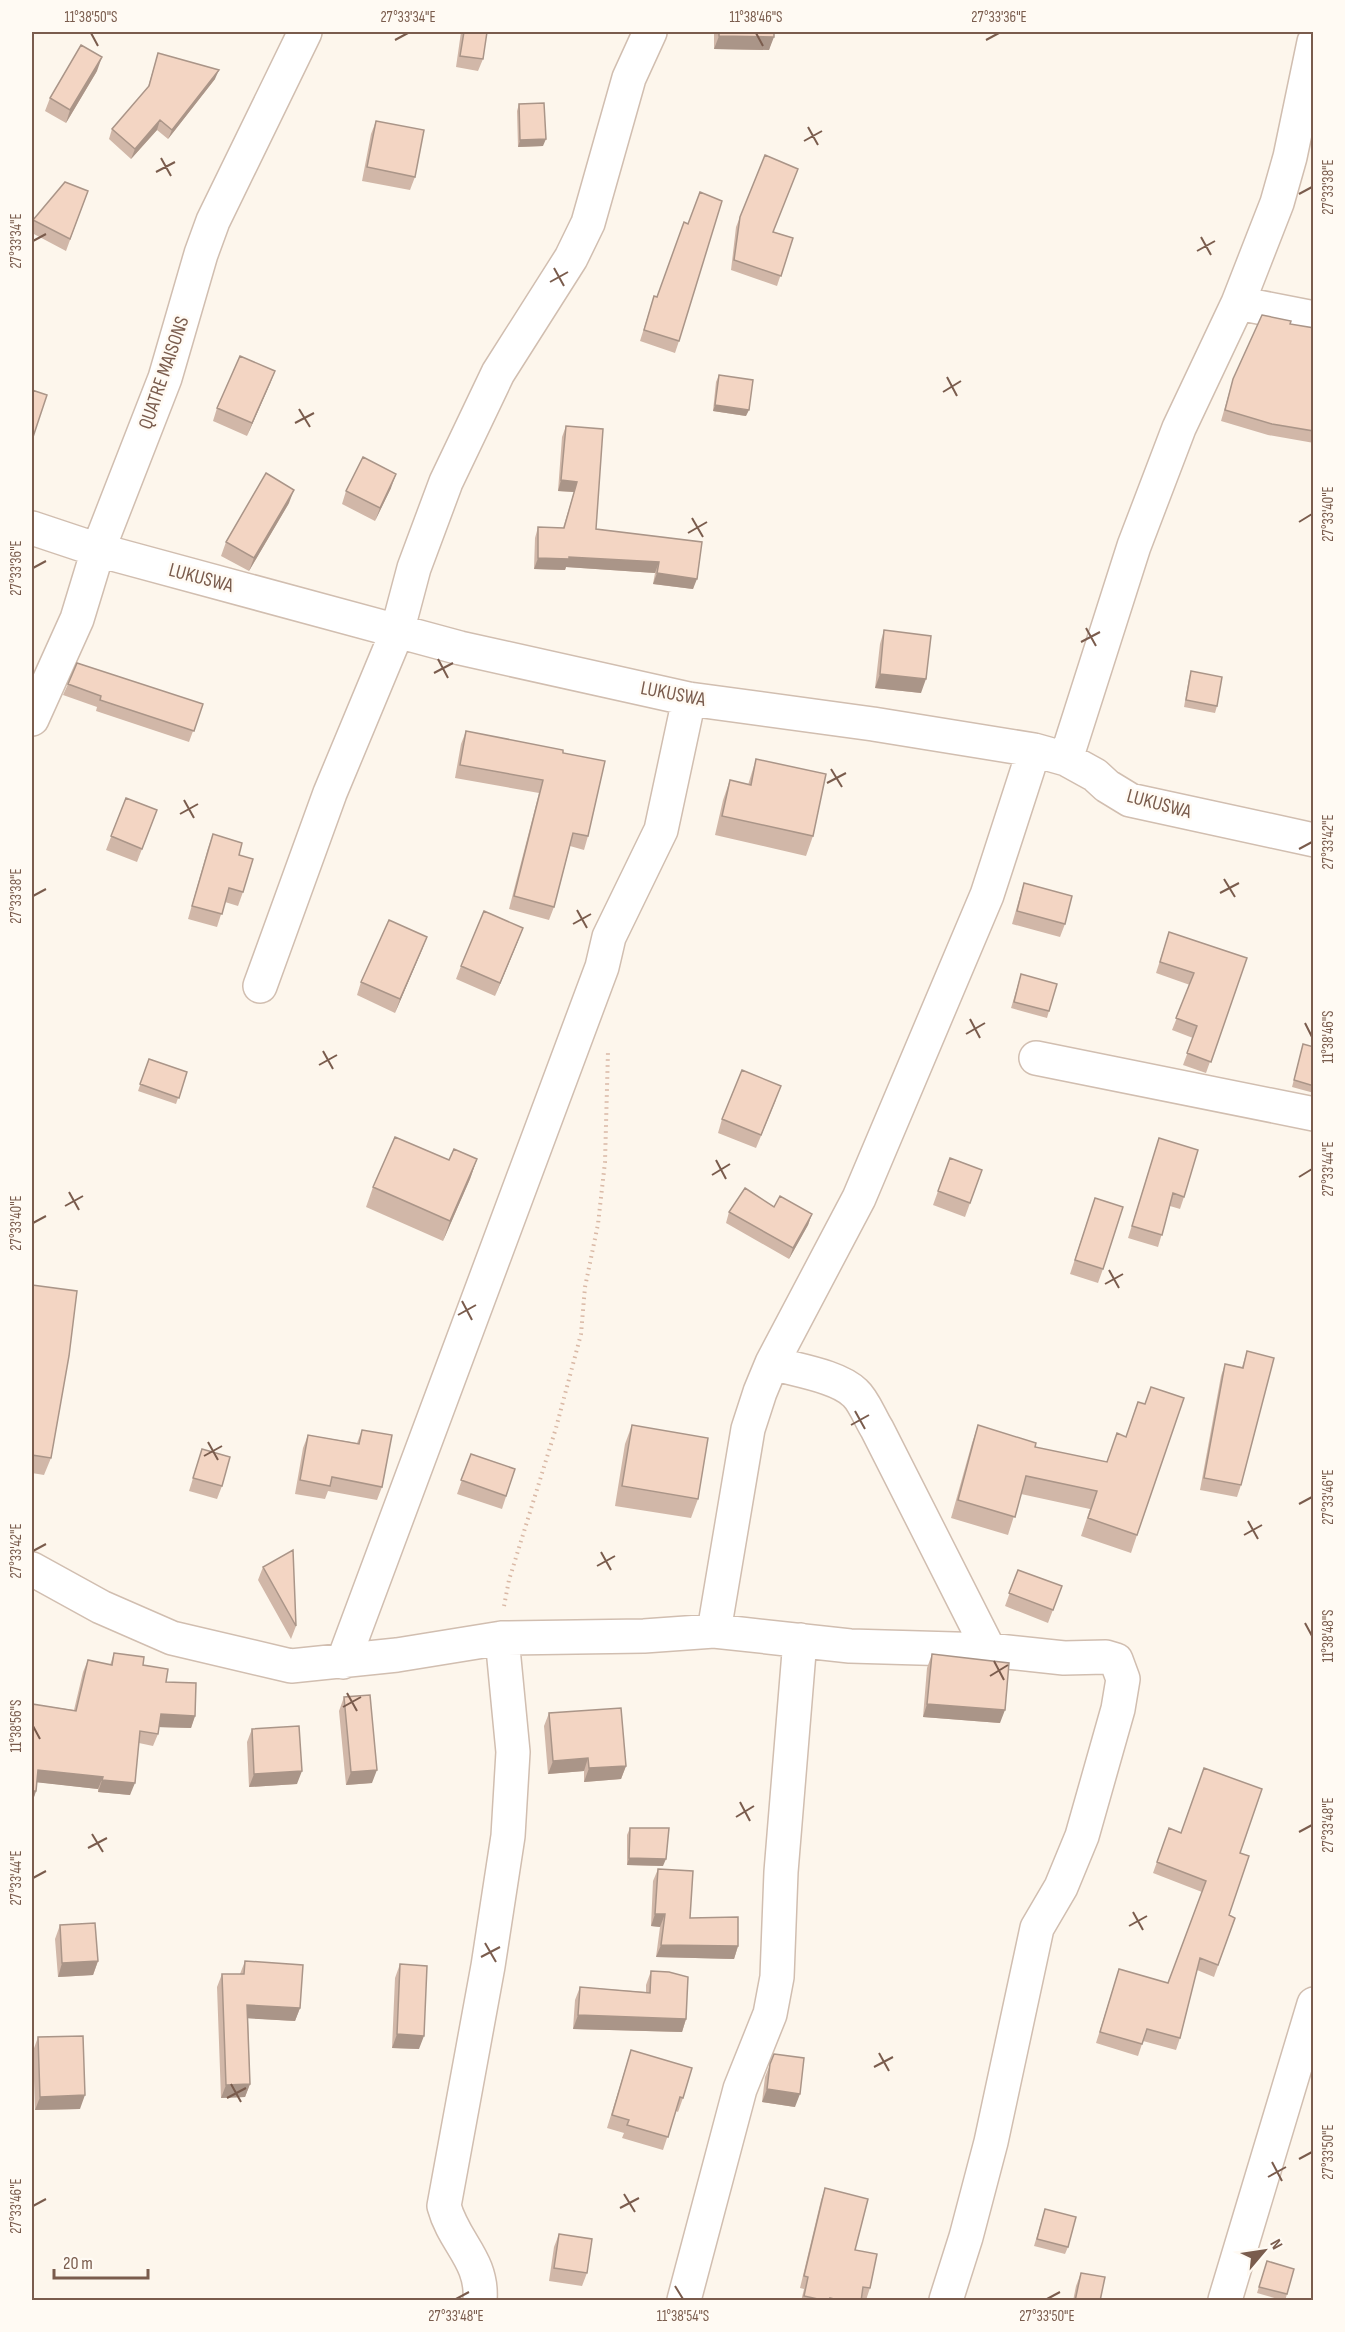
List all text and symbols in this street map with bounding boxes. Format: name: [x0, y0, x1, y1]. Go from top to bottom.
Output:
text: 11°38'50"S: [65, 8, 117, 27]
text: 27°33'34"E: [380, 8, 436, 27]
text: 11°38'46"S: [729, 8, 783, 27]
text: 27°33'36"E: [971, 8, 1027, 27]
text: 27°33'38"E: [1319, 159, 1338, 215]
text: 27°33'34"E: [7, 213, 26, 269]
street label: QUATRE MAISONS: [133, 313, 195, 433]
text: 27°33'40"E: [1319, 486, 1338, 542]
text: 27°33'36"E: [7, 540, 26, 596]
street label: LUKUSWA: [166, 558, 236, 598]
street label: LUKUSWA: [638, 676, 708, 712]
street label: LUKUSWA: [1124, 784, 1194, 824]
text: 27°33'42"E: [1319, 814, 1338, 870]
text: 27°33'38"E: [7, 868, 26, 924]
text: 11°38'46"S: [1319, 1010, 1338, 1064]
text: 27°33'44"E: [1319, 1141, 1338, 1197]
text: 27°33'40"E: [7, 1195, 26, 1251]
text: 27°33'46"E: [1319, 1469, 1338, 1525]
text: 27°33'42"E: [7, 1523, 26, 1579]
text: 11°38'48"S: [1319, 1610, 1338, 1662]
text: 11°38'56"S: [7, 1700, 26, 1752]
text: 27°33'48"E: [1319, 1797, 1338, 1853]
text: 27°33'44"E: [7, 1850, 26, 1906]
text: 27°33'50"E: [1319, 2124, 1338, 2180]
text: 27°33'46"E: [7, 2178, 26, 2234]
north arrow: [1234, 2221, 1294, 2281]
text: N: [1265, 2236, 1286, 2253]
scale bar: [54, 2242, 148, 2280]
text: 20 m: [63, 2253, 93, 2274]
text: 27°33'48"E: [428, 2307, 484, 2326]
text: 11°38'54"S: [657, 2307, 709, 2326]
text: 27°33'50"E: [1019, 2307, 1075, 2326]

